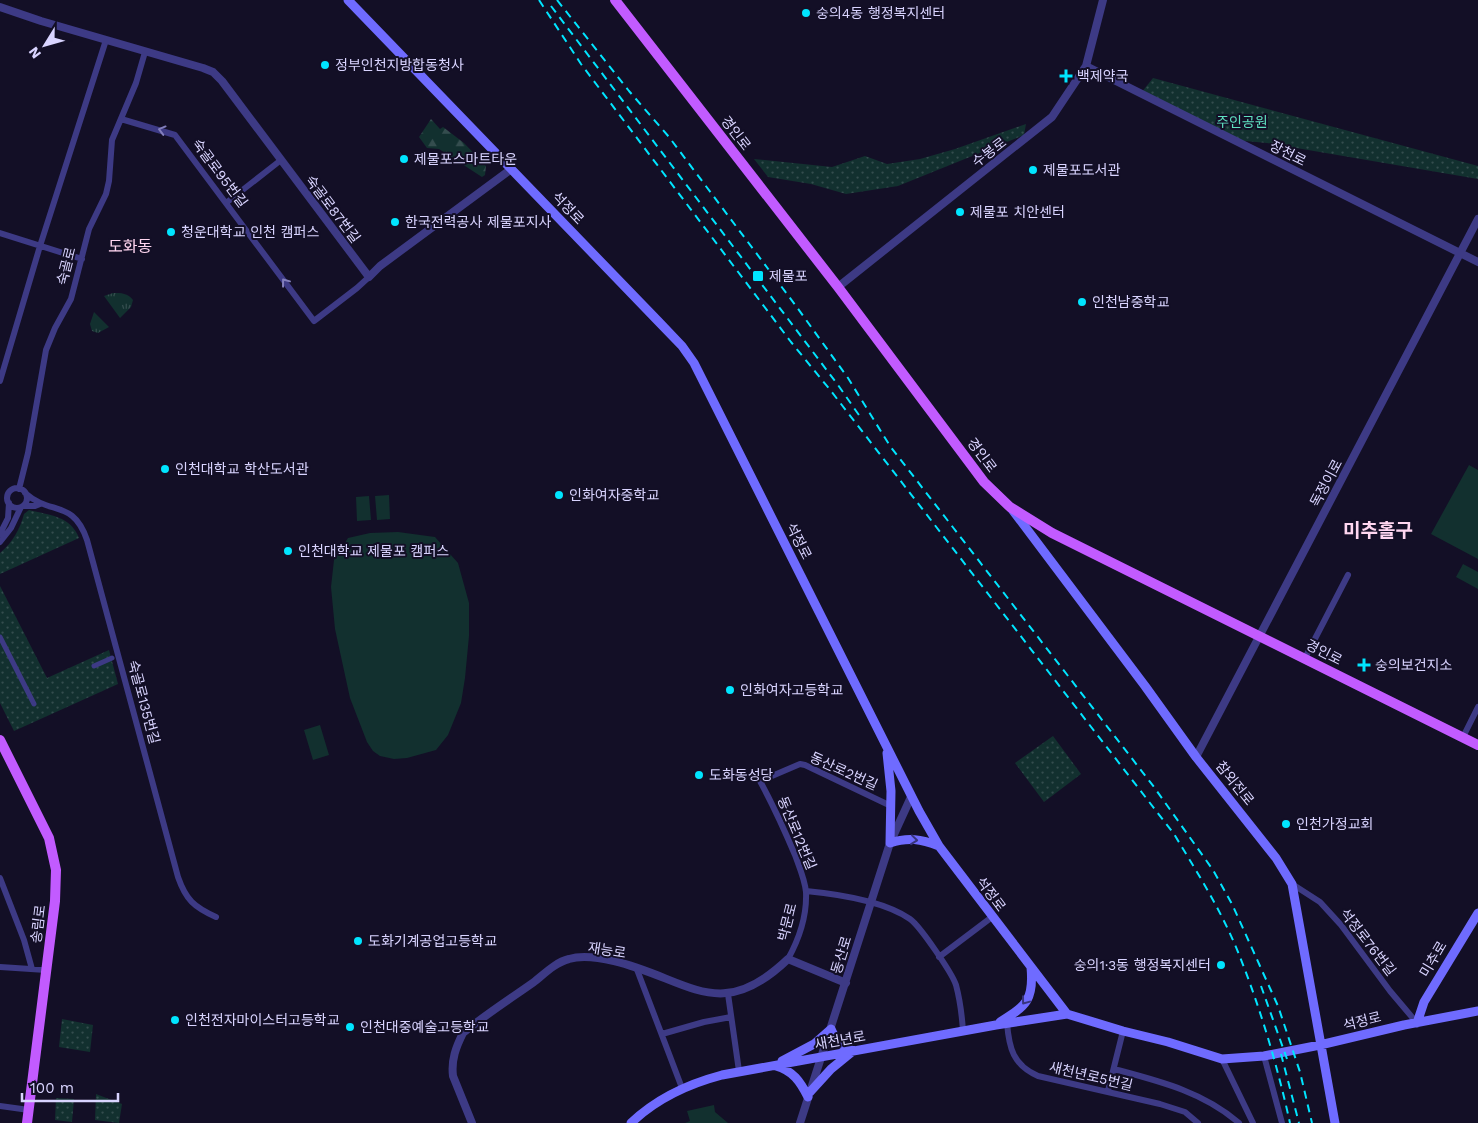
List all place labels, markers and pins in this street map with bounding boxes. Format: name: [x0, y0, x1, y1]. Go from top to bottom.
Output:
place label: 숭의4동 행정복지센터: [816, 5, 945, 21]
marker: 숭의4동 행정복지센터: [800, 7, 812, 19]
place label: 정부인천지방합동청사: [335, 57, 464, 73]
marker: 정부인천지방합동청사: [319, 59, 331, 71]
place label: 백제약국: [1077, 68, 1129, 84]
marker: 백제약국: [1059, 69, 1073, 83]
place label: 제물포스마트타운: [414, 151, 517, 167]
marker: 제물포스마트타운: [398, 153, 410, 165]
place label: 제물포도서관: [1043, 162, 1120, 178]
marker: 제물포도서관: [1027, 164, 1039, 176]
place label: 제물포 치안센터: [970, 204, 1065, 220]
marker: 제물포 치안센터: [954, 206, 966, 218]
place label: 한국전력공사 제물포지사: [405, 214, 552, 230]
marker: 한국전력공사 제물포지사: [389, 216, 401, 228]
place label: 청운대학교 인천 캠퍼스: [181, 224, 319, 240]
marker: 청운대학교 인천 캠퍼스: [165, 226, 177, 238]
place label: 제물포: [769, 268, 808, 284]
marker: 제물포: [751, 269, 765, 283]
place label: 인천남중학교: [1092, 294, 1169, 310]
marker: 인천남중학교: [1076, 296, 1088, 308]
place label: 인천대학교 학산도서관: [175, 461, 309, 477]
marker: 인천대학교 학산도서관: [159, 463, 171, 475]
place label: 인화여자중학교: [569, 487, 659, 503]
marker: 인화여자중학교: [553, 489, 565, 501]
place label: 인천대학교 제물포 캠퍼스: [298, 543, 449, 559]
marker: 인천대학교 제물포 캠퍼스: [282, 545, 294, 557]
place label: 숭의보건지소: [1375, 657, 1452, 673]
marker: 숭의보건지소: [1357, 658, 1371, 672]
place label: 인화여자고등학교: [740, 682, 843, 698]
marker: 인화여자고등학교: [724, 684, 736, 696]
place label: 도화동성당: [709, 767, 774, 783]
marker: 도화동성당: [693, 769, 705, 781]
place label: 인천가정교회: [1296, 816, 1373, 832]
marker: 인천가정교회: [1280, 818, 1292, 830]
place label: 도화기계공업고등학교: [368, 933, 497, 949]
marker: 도화기계공업고등학교: [352, 935, 364, 947]
place label: 숭의1·3동 행정복지센터: [1074, 957, 1211, 973]
marker: 숭의1·3동 행정복지센터: [1215, 959, 1227, 971]
place label: 인천전자마이스터고등학교: [185, 1012, 340, 1028]
marker: 인천전자마이스터고등학교: [169, 1014, 181, 1026]
place label: 인천대중예술고등학교: [360, 1019, 489, 1035]
marker: 인천대중예술고등학교: [344, 1021, 356, 1033]

